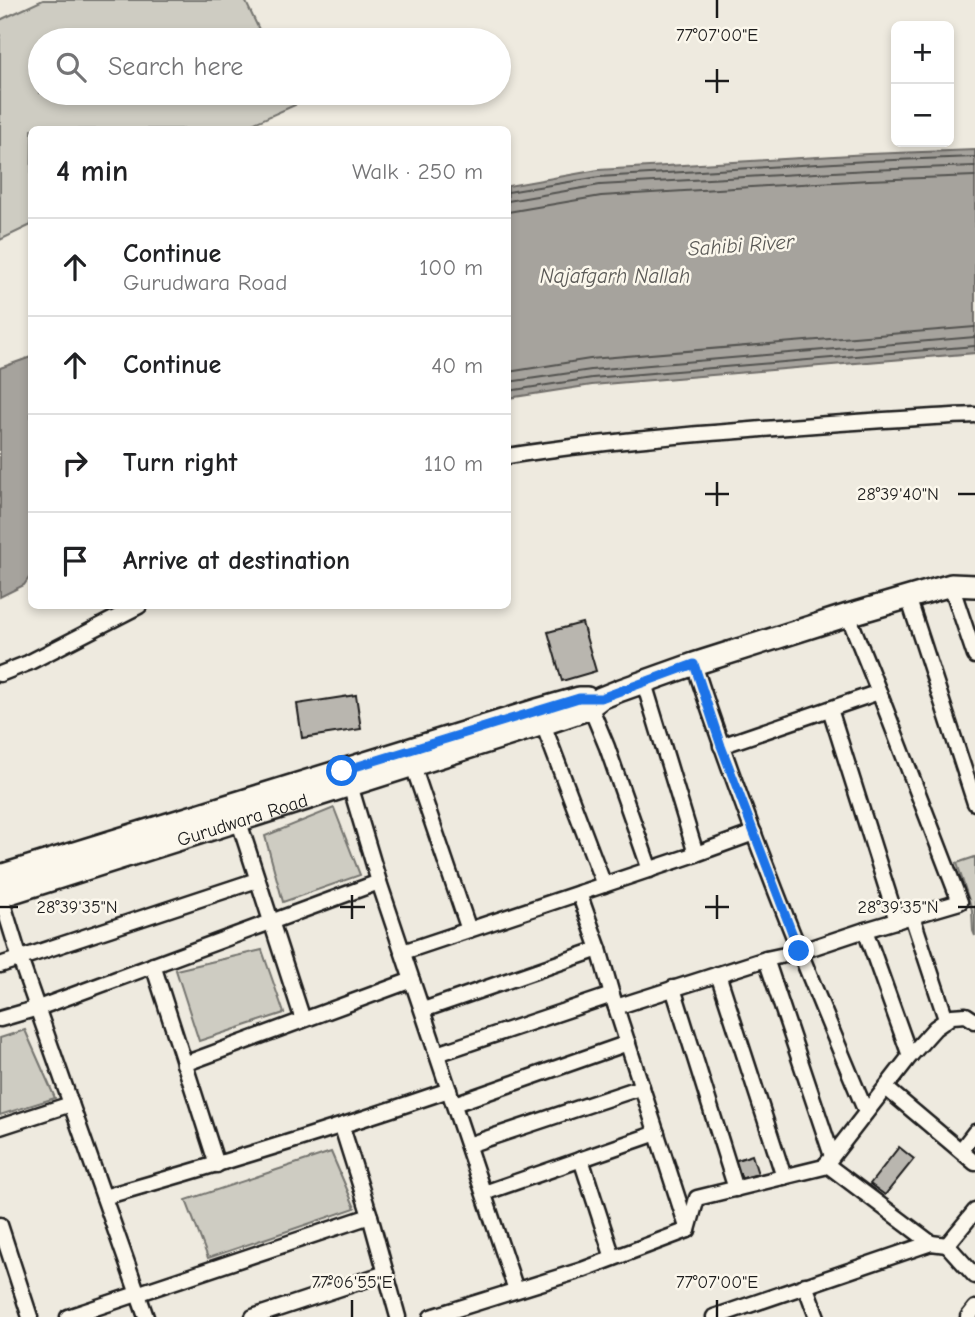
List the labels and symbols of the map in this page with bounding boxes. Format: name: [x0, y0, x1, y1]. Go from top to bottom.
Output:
text: 77°07'00"E: [676, 25, 758, 46]
water label: Sahibi River: [687, 229, 797, 261]
water label: Najafgarh Nallah: [540, 264, 690, 288]
text: 28°39'40"N: [857, 484, 939, 505]
route start: [326, 755, 357, 786]
street label: Gurudwara Road: [174, 789, 311, 851]
text: 28°39'35"N: [37, 897, 117, 918]
text: 28°39'35"N: [858, 897, 938, 918]
route end: [783, 935, 814, 966]
text: 77°06'55"E: [311, 1272, 393, 1293]
text: 77°07'00"E: [676, 1272, 758, 1293]

